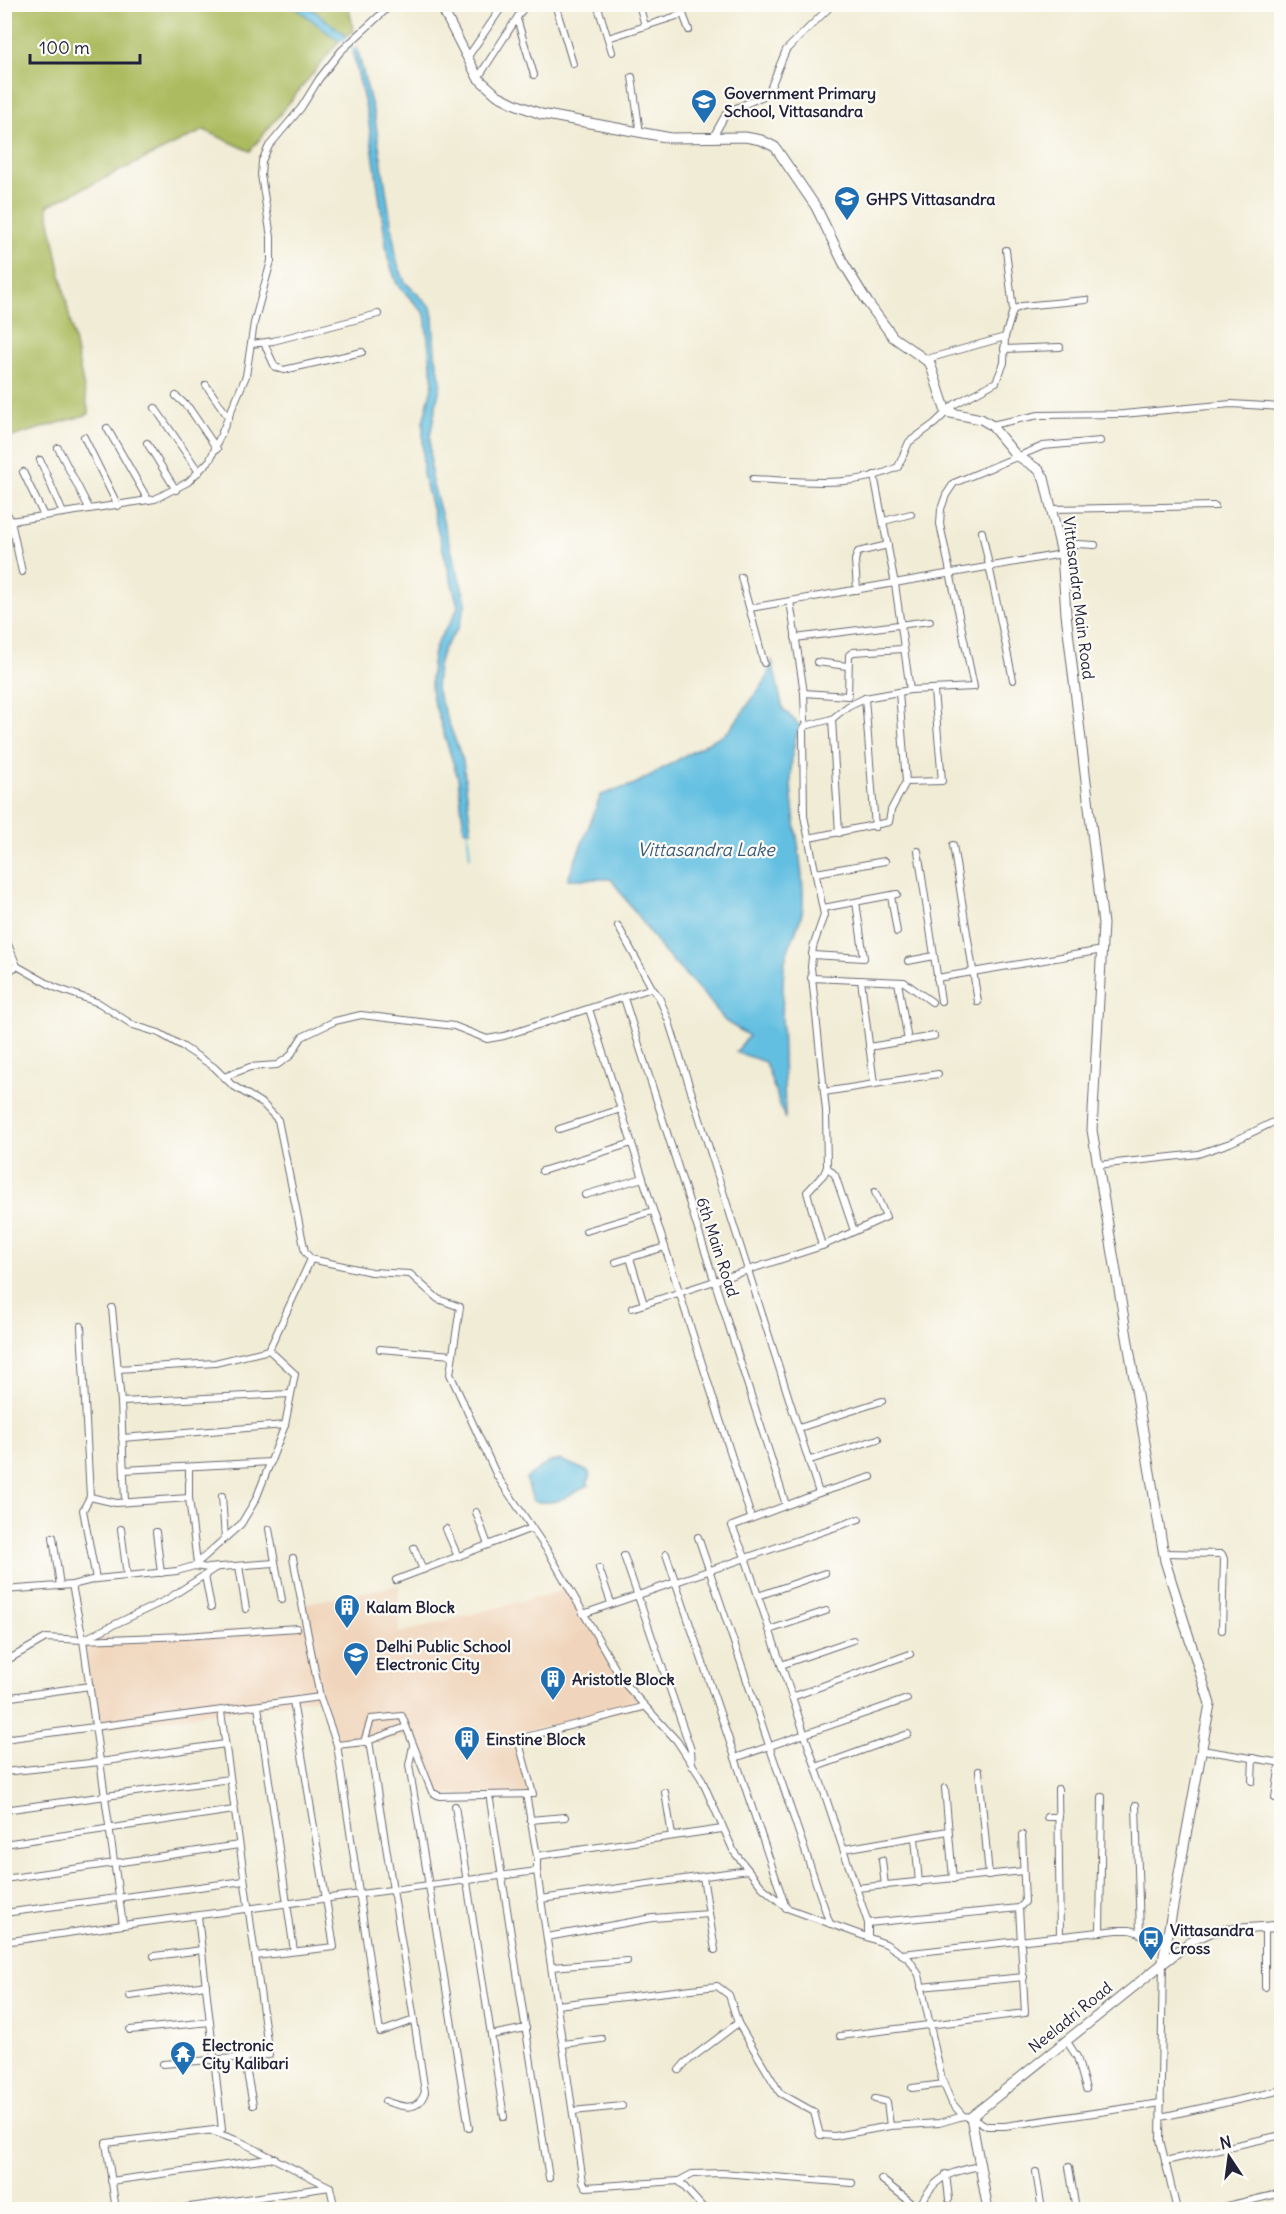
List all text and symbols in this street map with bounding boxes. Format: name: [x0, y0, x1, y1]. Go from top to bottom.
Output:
scale bar: [30, 27, 140, 65]
text: 100 m: [39, 36, 90, 59]
place label: Government Primary School, Vittasandra: [724, 83, 876, 121]
school or university icon: Government Primary School, Vittasandra: [689, 87, 719, 125]
school or university icon: GHPS Vittasandra: [832, 184, 862, 222]
place label: GHPS Vittasandra: [866, 189, 995, 209]
street label: Vittasandra Main Road: [1059, 515, 1099, 681]
water label: Vittasandra Lake: [637, 838, 776, 861]
street label: 6th Main Road: [692, 1195, 744, 1299]
building icon: Kalam Block: [332, 1592, 362, 1630]
place label: Kalam Block: [366, 1597, 455, 1617]
place label: Delhi Public School Electronic City: [376, 1636, 511, 1675]
school or university icon: Delhi Public School Electronic City: [341, 1640, 371, 1678]
building icon: Aristotle Block: [538, 1664, 568, 1702]
place label: Aristotle Block: [572, 1669, 675, 1689]
building icon: Einstine Block: [452, 1724, 482, 1762]
place label: Einstine Block: [486, 1729, 586, 1749]
place label: Vittasandra Cross: [1170, 1920, 1254, 1958]
bus stop icon: Vittasandra Cross: [1136, 1924, 1166, 1962]
street label: Neeladri Road: [1024, 1977, 1116, 2057]
place label: Electronic City Kalibari: [202, 2035, 289, 2074]
temple icon: Electronic City Kalibari: [168, 2039, 198, 2077]
north arrow: [1199, 2127, 1259, 2187]
text: N: [1218, 2131, 1233, 2153]

